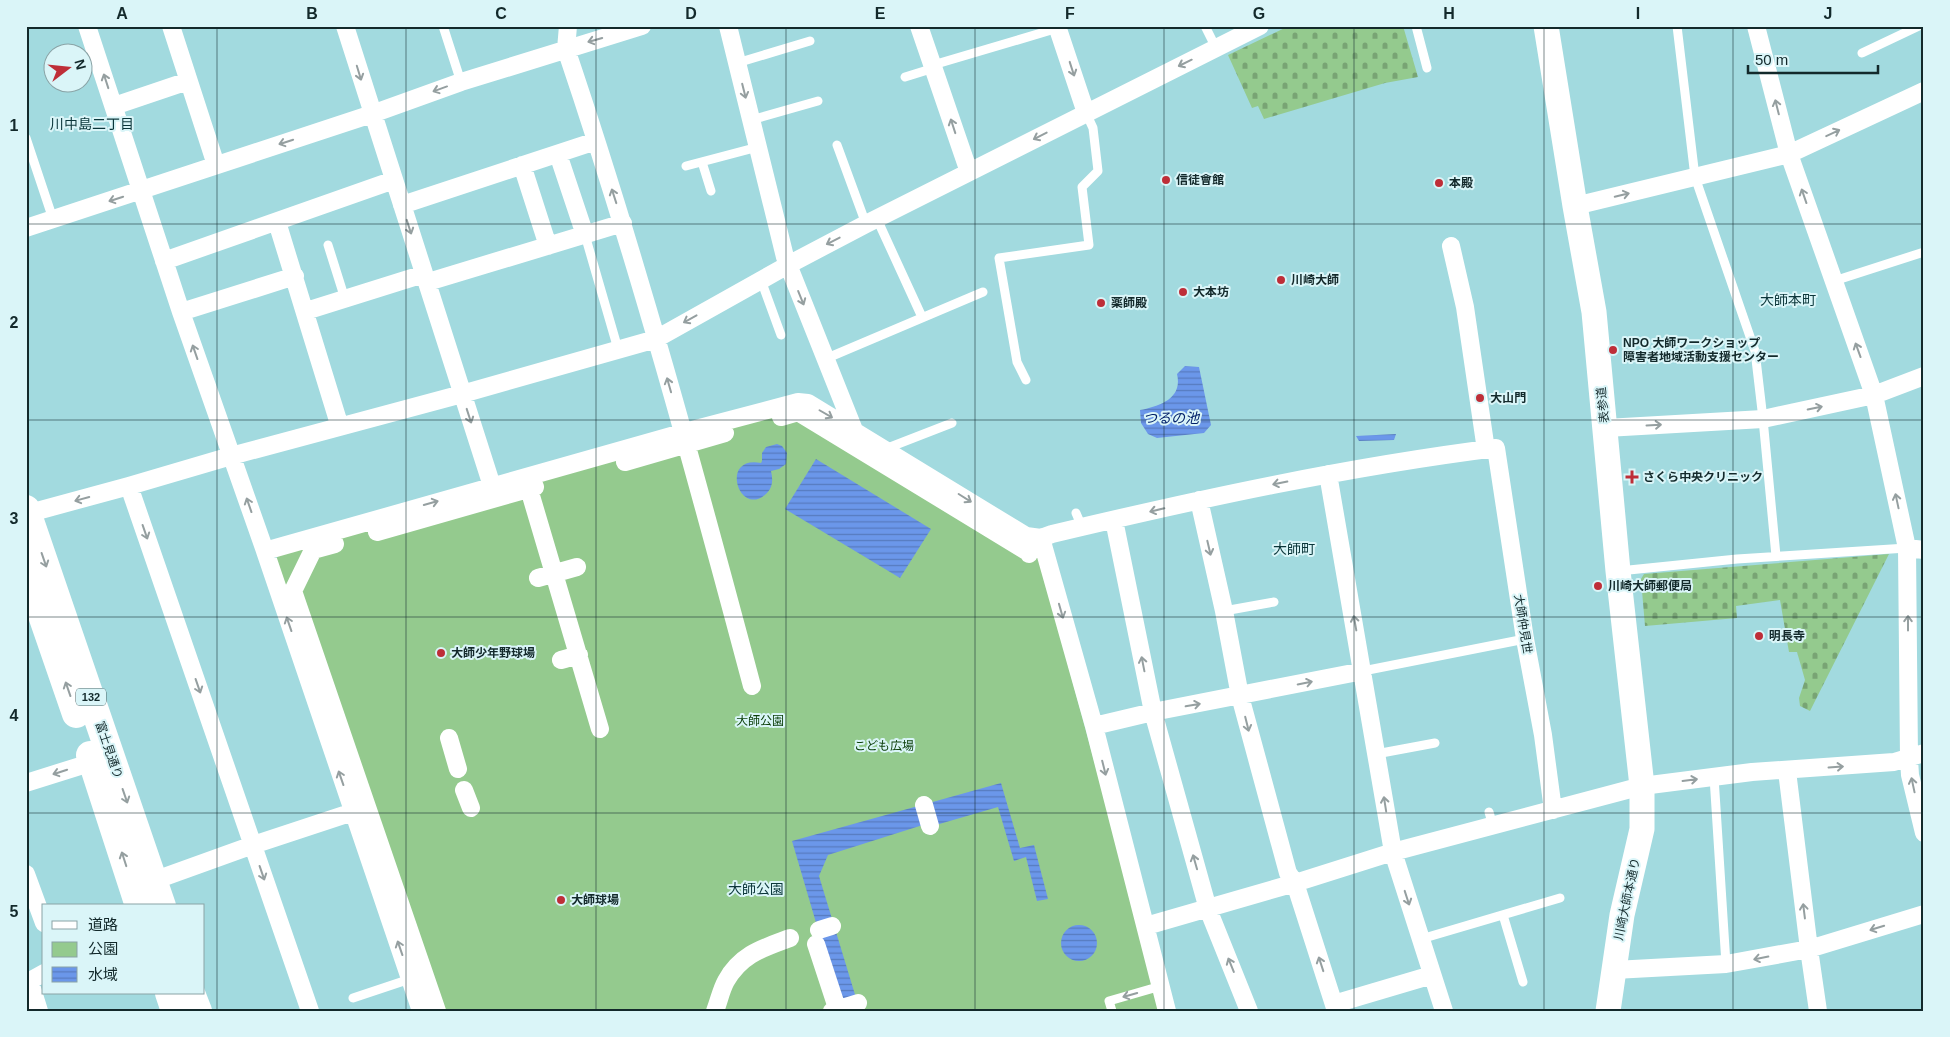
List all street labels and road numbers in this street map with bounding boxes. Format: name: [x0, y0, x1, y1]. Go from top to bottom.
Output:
street label: 表参道: [1594, 386, 1612, 425]
street label: 大師仲見世: [1511, 593, 1535, 655]
road number: 132: [76, 689, 106, 706]
street label: 富士見通り: [93, 719, 125, 781]
street label: 川崎大師本通り: [1611, 856, 1643, 942]

